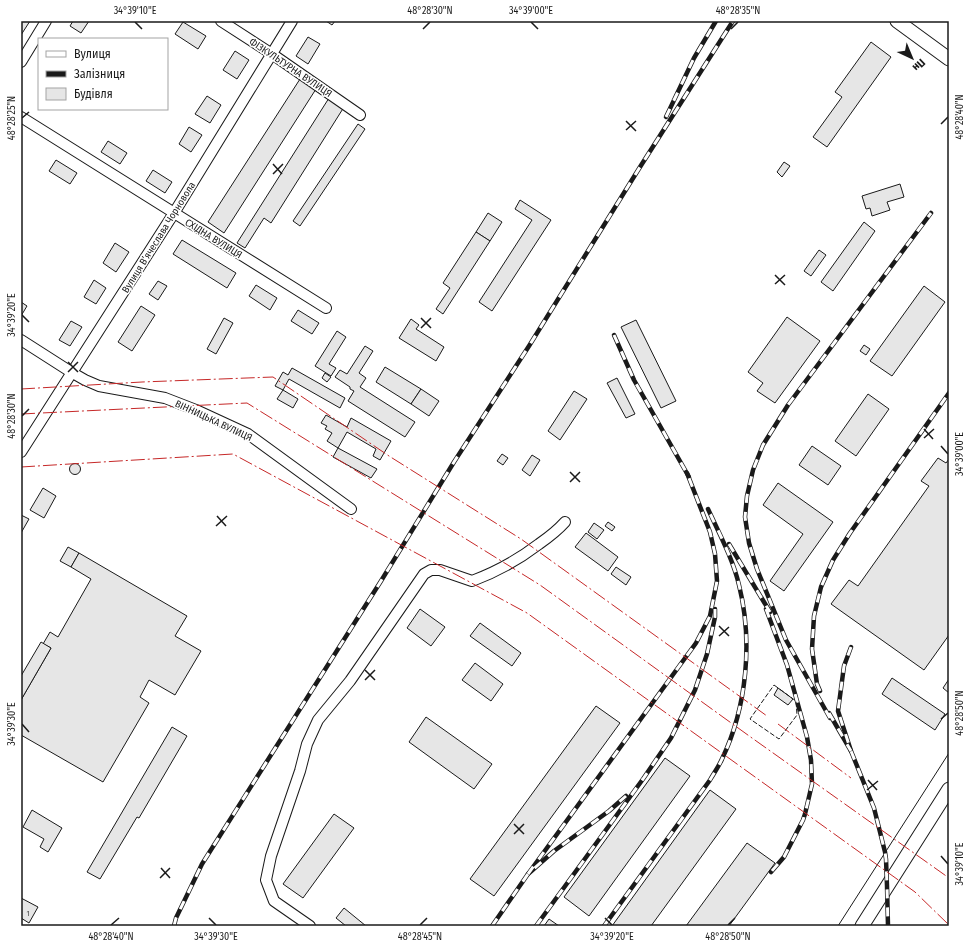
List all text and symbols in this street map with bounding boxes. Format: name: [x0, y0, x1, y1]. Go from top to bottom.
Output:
text: 34°39'10"E: [114, 5, 157, 17]
text: 48°28'30"N: [407, 5, 453, 17]
text: 34°39'00"E: [509, 5, 553, 17]
text: 48°28'35"N: [716, 5, 760, 17]
street label: ФІЗКУЛЬТУРНА ВУЛИЦЯ: [247, 36, 334, 100]
legend: [38, 38, 168, 110]
north arrow: [892, 38, 932, 78]
text: Вулиця: [74, 47, 111, 61]
text: Пн: [909, 56, 928, 74]
text: Залізниця: [74, 67, 125, 81]
text: Будівля: [74, 87, 113, 101]
text: 48°28'40"N: [954, 94, 966, 140]
text: 48°28'25"N: [6, 96, 18, 140]
street label: Вулиця Вʼячеслава Чорновола: [120, 180, 198, 295]
street label: СХІДНА ВУЛИЦЯ: [183, 217, 244, 261]
text: 34°39'20"E: [6, 293, 18, 337]
text: 48°28'30"N: [6, 393, 18, 439]
street label: ВІННИЦЬКА ВУЛИЦЯ: [173, 398, 254, 444]
text: 34°39'00"E: [954, 432, 966, 476]
text: 48°28'50"N: [954, 690, 966, 736]
text: 34°39'30"E: [6, 702, 18, 746]
text: 34°39'10"E: [954, 842, 966, 885]
house number: 1: [26, 909, 30, 918]
text: 48°28'40"N: [88, 931, 134, 943]
text: 34°39'30"E: [194, 931, 238, 943]
text: 48°28'45"N: [398, 931, 442, 943]
text: 34°39'20"E: [590, 931, 634, 943]
text: 48°28'50"N: [705, 931, 751, 943]

